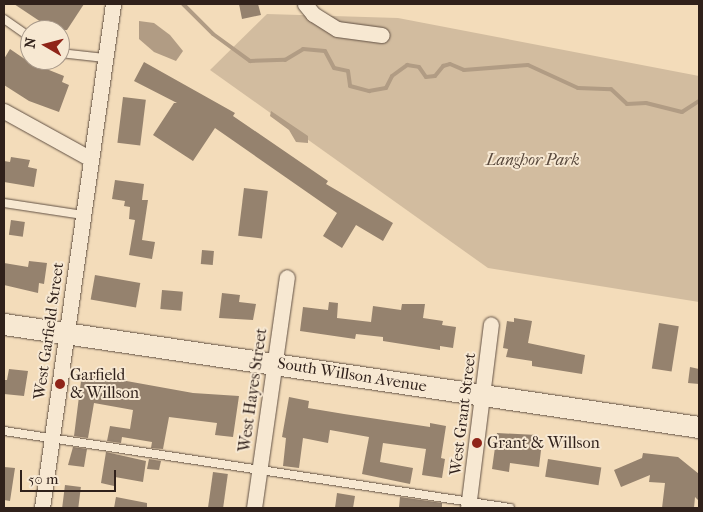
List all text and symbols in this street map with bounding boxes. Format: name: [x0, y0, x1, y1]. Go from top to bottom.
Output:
north arrow: [20, 20, 70, 70]
text: N: [21, 37, 40, 49]
park label: Langhor Park: [486, 150, 580, 170]
street label: West Garfield Street: [30, 261, 68, 401]
street label: West Hayes Street: [235, 327, 271, 453]
street label: West Grant Street: [446, 351, 480, 477]
street label: South Willson Avenue: [276, 354, 428, 396]
place label: Garfield & Willson: [70, 365, 139, 403]
marker: Garfield & Willson: [54, 378, 66, 390]
place label: Grant & Willson: [487, 433, 600, 453]
marker: Grant & Willson: [471, 437, 483, 449]
scale bar: [22, 460, 119, 492]
text: 50 m: [28, 470, 58, 488]

